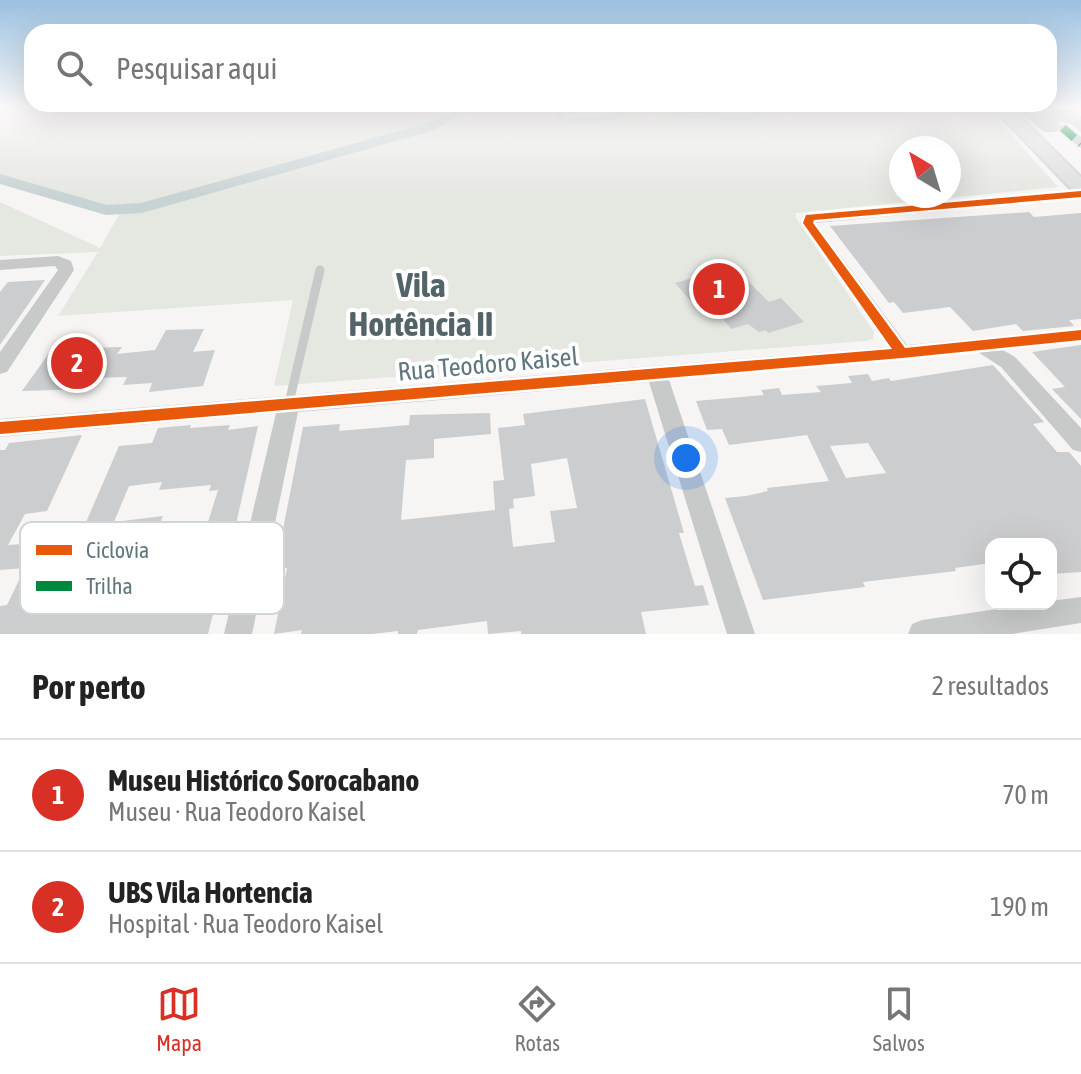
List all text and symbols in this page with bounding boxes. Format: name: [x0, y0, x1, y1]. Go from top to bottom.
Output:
search box: [24, 24, 1057, 112]
icon: search: [52, 46, 96, 90]
text: Pesquisar aqui: [116, 51, 277, 85]
north arrow: [889, 136, 961, 208]
pin: 1: [693, 259, 745, 319]
district label: Vila Hortência II: [348, 265, 494, 343]
pin: 2: [51, 333, 103, 393]
street label: Rua Teodoro Kaisel: [396, 341, 580, 387]
your location: [666, 438, 706, 478]
legend: [20, 522, 284, 614]
text: Ciclovia: [86, 537, 149, 563]
map controls: [985, 538, 1057, 610]
button: locate: [985, 538, 1057, 610]
text: Trilha: [86, 573, 133, 599]
text: Por perto: [32, 667, 146, 706]
text: 2 resultados: [932, 671, 1049, 701]
text: Museu Histórico Sorocabano: [108, 763, 419, 797]
text: 1: [52, 780, 64, 810]
text: 70 m: [1002, 780, 1049, 810]
text: Museu · Rua Teodoro Kaisel: [108, 797, 365, 827]
text: UBS Vila Hortencia: [108, 875, 313, 909]
text: 2: [52, 892, 64, 922]
text: 190 m: [990, 892, 1049, 922]
text: Hospital · Rua Teodoro Kaisel: [108, 909, 383, 939]
tab: Mapa: [156, 982, 202, 1056]
tab: Rotas: [514, 982, 560, 1056]
tab: Salvos: [873, 982, 925, 1056]

